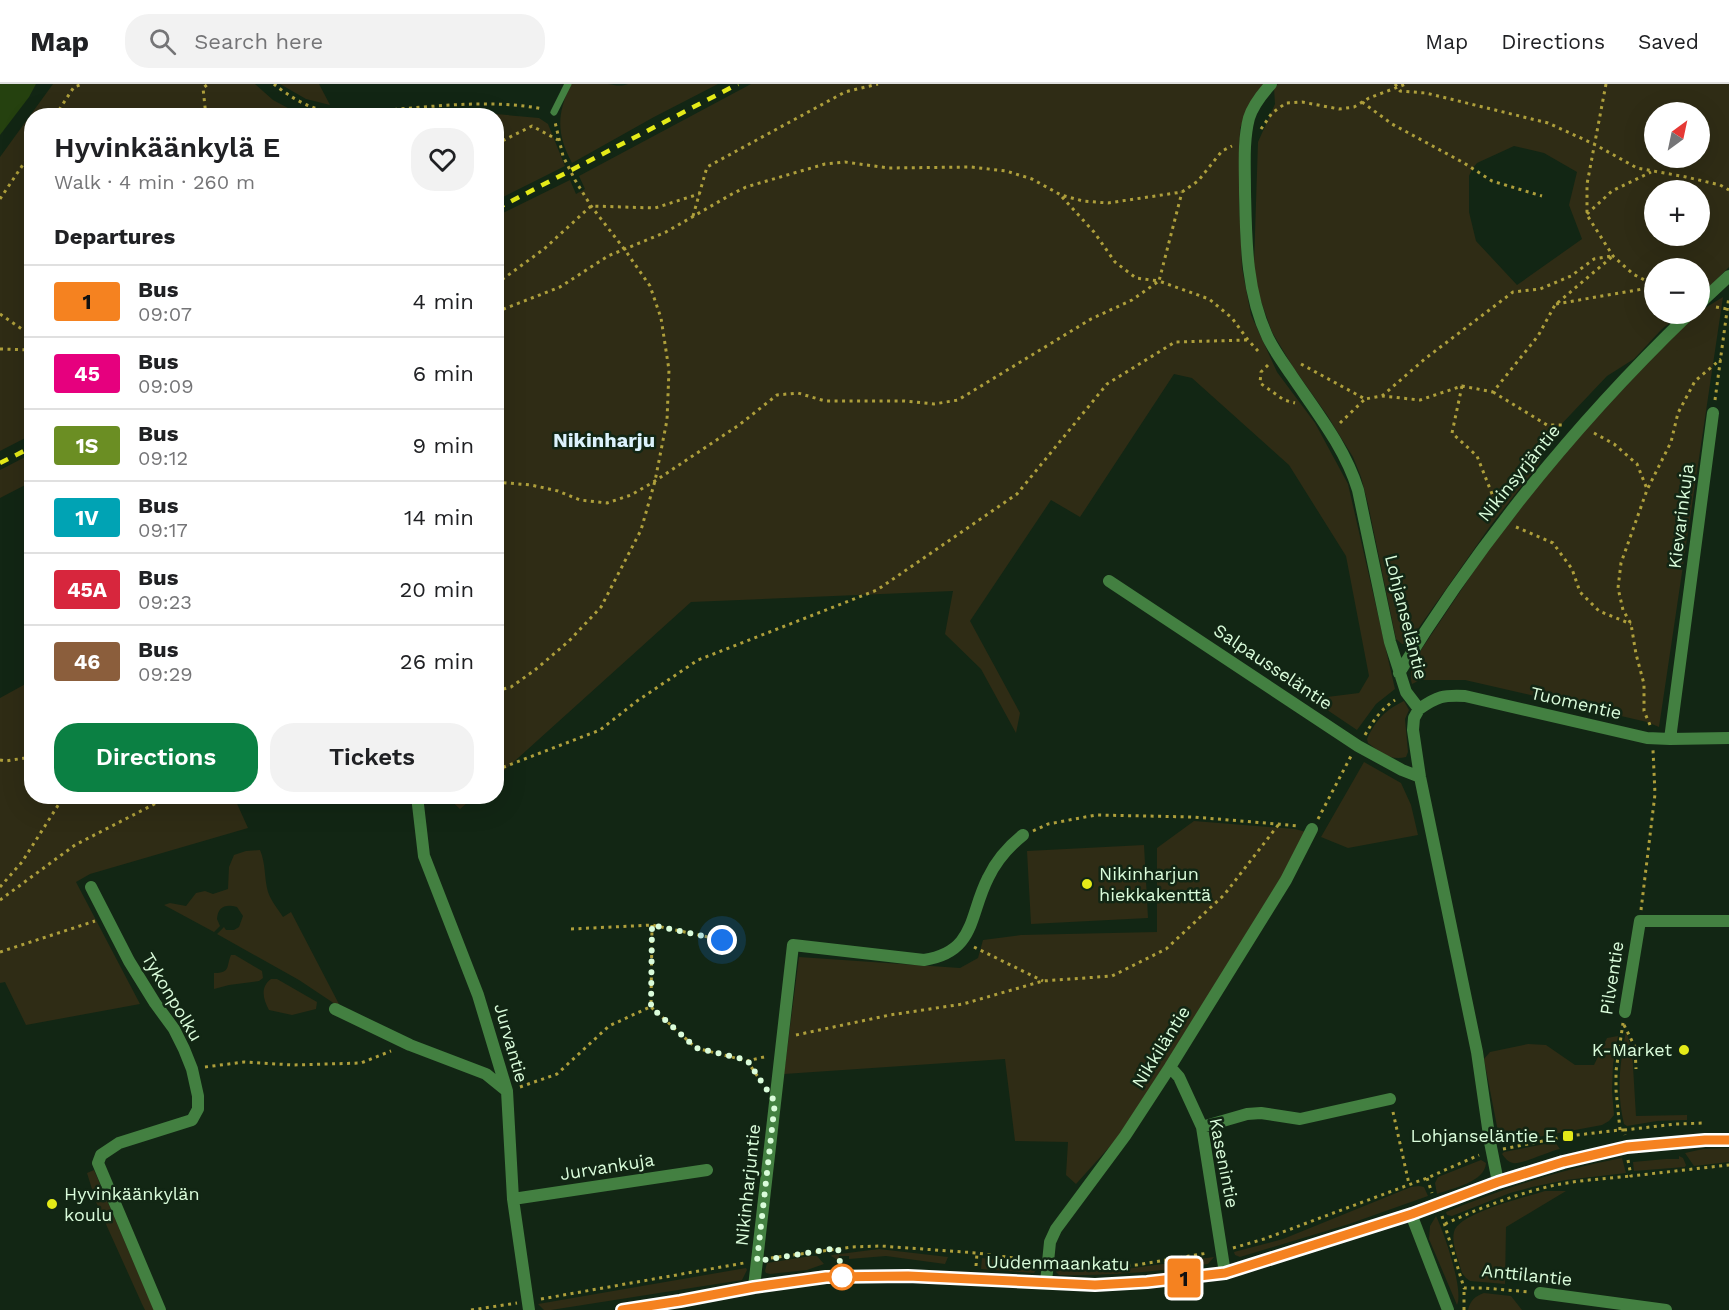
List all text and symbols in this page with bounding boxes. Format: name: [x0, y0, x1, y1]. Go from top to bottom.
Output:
search box: [125, 14, 545, 68]
text: Map: [30, 25, 89, 58]
icon: search: [146, 25, 179, 58]
text: Search here: [194, 29, 323, 54]
text: Map: [1425, 29, 1468, 54]
text: Directions: [1501, 29, 1605, 54]
text: Saved: [1638, 29, 1699, 54]
north arrow: [1644, 102, 1710, 168]
map controls: [1644, 102, 1710, 324]
button: heart: [411, 128, 474, 191]
text: Hyvinkäänkylä E: [54, 131, 280, 164]
text: Walk · 4 min · 260 m: [54, 170, 255, 194]
button: +: [1644, 180, 1710, 246]
text: Departures: [54, 224, 175, 249]
button: −: [1644, 258, 1710, 324]
text: Bus: [138, 277, 178, 302]
text: 1: [82, 289, 92, 314]
text: 4 min: [413, 289, 474, 314]
text: 09:07: [138, 302, 192, 326]
text: Bus: [138, 349, 178, 374]
text: 45: [74, 361, 100, 386]
text: 6 min: [413, 361, 474, 386]
text: 09:09: [138, 374, 193, 398]
street label: Nikinsyrjäntie: [1473, 420, 1564, 525]
text: Bus: [138, 421, 178, 446]
district label: Nikinharju: [553, 428, 655, 452]
text: 1S: [76, 433, 98, 458]
text: 9 min: [412, 433, 474, 458]
text: 09:12: [138, 446, 188, 470]
street label: Kievarinkuja: [1664, 462, 1697, 570]
text: Bus: [138, 493, 178, 518]
text: 1V: [75, 505, 99, 530]
text: 14 min: [404, 505, 474, 530]
text: 09:17: [138, 518, 188, 542]
street label: Lohjanseläntie: [1381, 552, 1432, 681]
text: Bus: [138, 565, 178, 590]
text: 45A: [67, 577, 107, 602]
text: 20 min: [400, 577, 474, 602]
text: 09:23: [138, 590, 192, 614]
street label: Salpausseläntie: [1210, 619, 1337, 714]
text: Bus: [138, 637, 178, 662]
text: 46: [74, 649, 100, 674]
text: 26 min: [400, 649, 474, 674]
text: 09:29: [138, 662, 193, 686]
street label: Tuomentie: [1528, 682, 1624, 723]
button: Directions: [54, 723, 258, 792]
button: Tickets: [270, 723, 474, 792]
place label: Nikinharjun hiekkakenttä: [1099, 863, 1211, 905]
marker: Nikinharjun hiekkakenttä: [1080, 877, 1094, 891]
your location: [707, 925, 737, 955]
street label: Pilventie: [1595, 940, 1628, 1016]
street label: Tykonpolku: [138, 949, 207, 1045]
street label: Jurvantie: [490, 1001, 533, 1085]
street label: Nikkiläntie: [1127, 1002, 1194, 1092]
place label: K-Market: [1592, 1039, 1672, 1060]
marker: K-Market: [1677, 1043, 1691, 1057]
street label: Kasenintie: [1205, 1116, 1244, 1210]
street label: Nikinharjuntie: [731, 1123, 764, 1247]
place label: Lohjanseläntie E: [1411, 1125, 1556, 1146]
marker: Lohjanseläntie E: [1561, 1129, 1575, 1143]
street label: Jurvankuja: [558, 1149, 656, 1184]
place label: Hyvinkäänkylän koulu: [64, 1183, 200, 1225]
marker: Hyvinkäänkylän koulu: [45, 1197, 59, 1211]
street label: Uudenmaankatu: [986, 1251, 1130, 1274]
line badge: 1: [1164, 1258, 1204, 1298]
street label: Anttilantie: [1481, 1259, 1573, 1290]
unlabelled marker: [829, 1264, 855, 1290]
text: 1: [1179, 1266, 1189, 1291]

